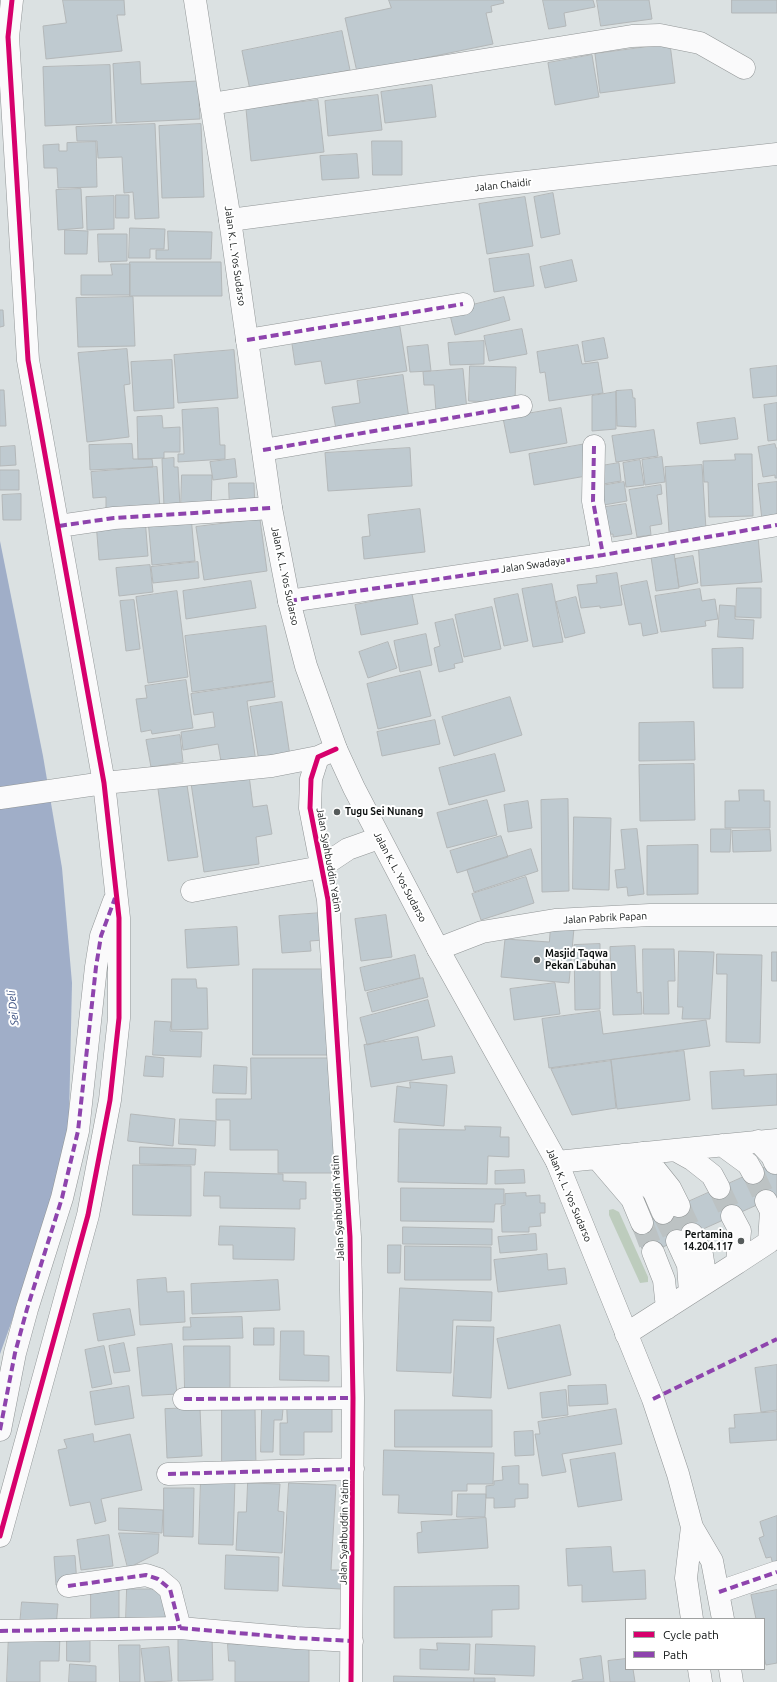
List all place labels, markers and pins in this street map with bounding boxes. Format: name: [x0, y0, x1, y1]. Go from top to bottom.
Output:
place label: Tugu Sei Nunang: [345, 806, 423, 818]
marker: Tugu Sei Nunang: [332, 807, 342, 817]
place label: Masjid Taqwa Pekan Labuhan: [545, 948, 616, 972]
marker: Masjid Taqwa Pekan Labuhan: [532, 955, 542, 965]
place label: Pertamina 14.204.117: [683, 1229, 733, 1252]
marker: Pertamina 14.204.117: [736, 1236, 746, 1246]

